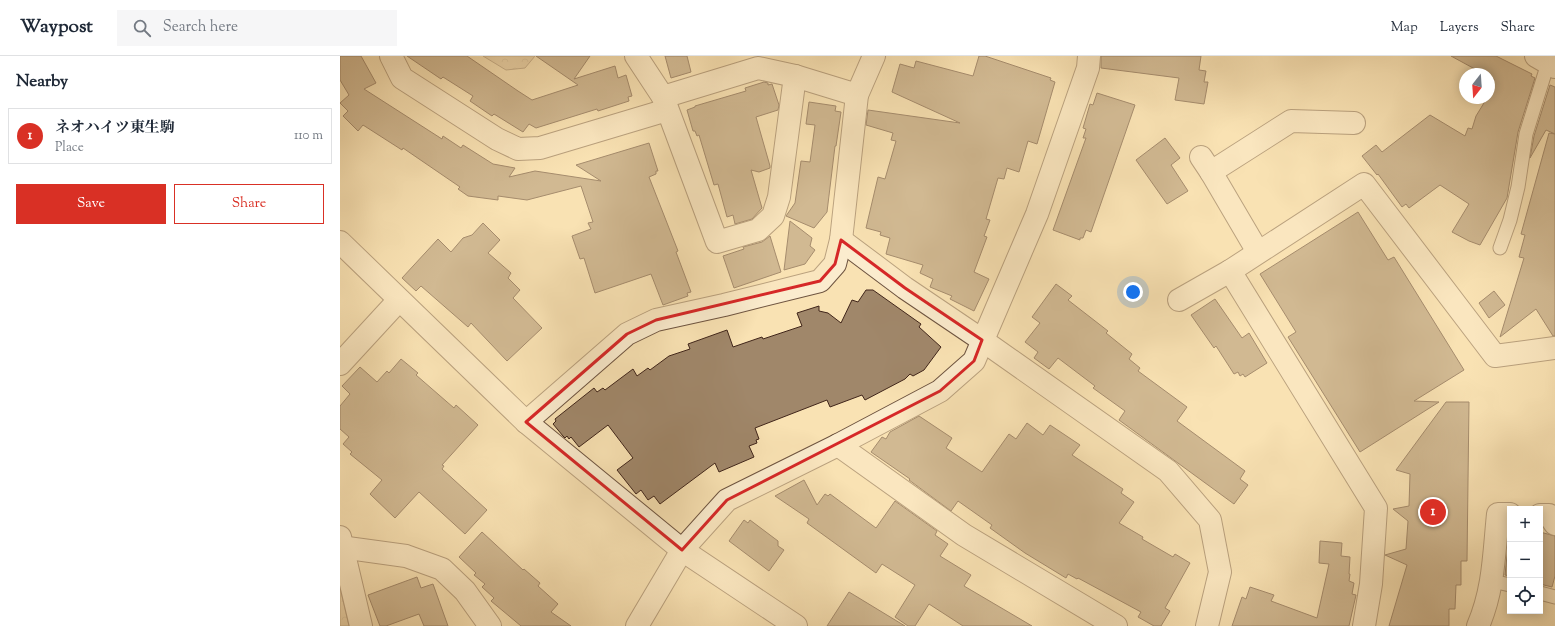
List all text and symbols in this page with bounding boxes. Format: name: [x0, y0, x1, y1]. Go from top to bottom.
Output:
search box: [117, 10, 397, 46]
text: Waypost: [20, 14, 93, 41]
icon: search: [131, 17, 153, 39]
text: Search here: [163, 17, 238, 38]
text: Map: [1391, 18, 1418, 38]
text: Layers: [1440, 18, 1478, 38]
text: Share: [1500, 18, 1535, 38]
north arrow: [1459, 68, 1495, 104]
text: Nearby: [16, 70, 68, 94]
text: ネオハイツ東生駒: [55, 118, 175, 139]
text: 1: [28, 127, 32, 145]
text: 110 m: [294, 127, 323, 145]
text: Place: [55, 139, 84, 157]
button: Save: [16, 184, 166, 224]
button: Share: [174, 184, 324, 224]
your location: [1123, 282, 1143, 302]
pin: 1: [1420, 497, 1446, 527]
map controls: [1507, 506, 1543, 614]
button: +: [1507, 506, 1543, 542]
button: −: [1507, 542, 1543, 578]
button: locate: [1507, 578, 1543, 614]

